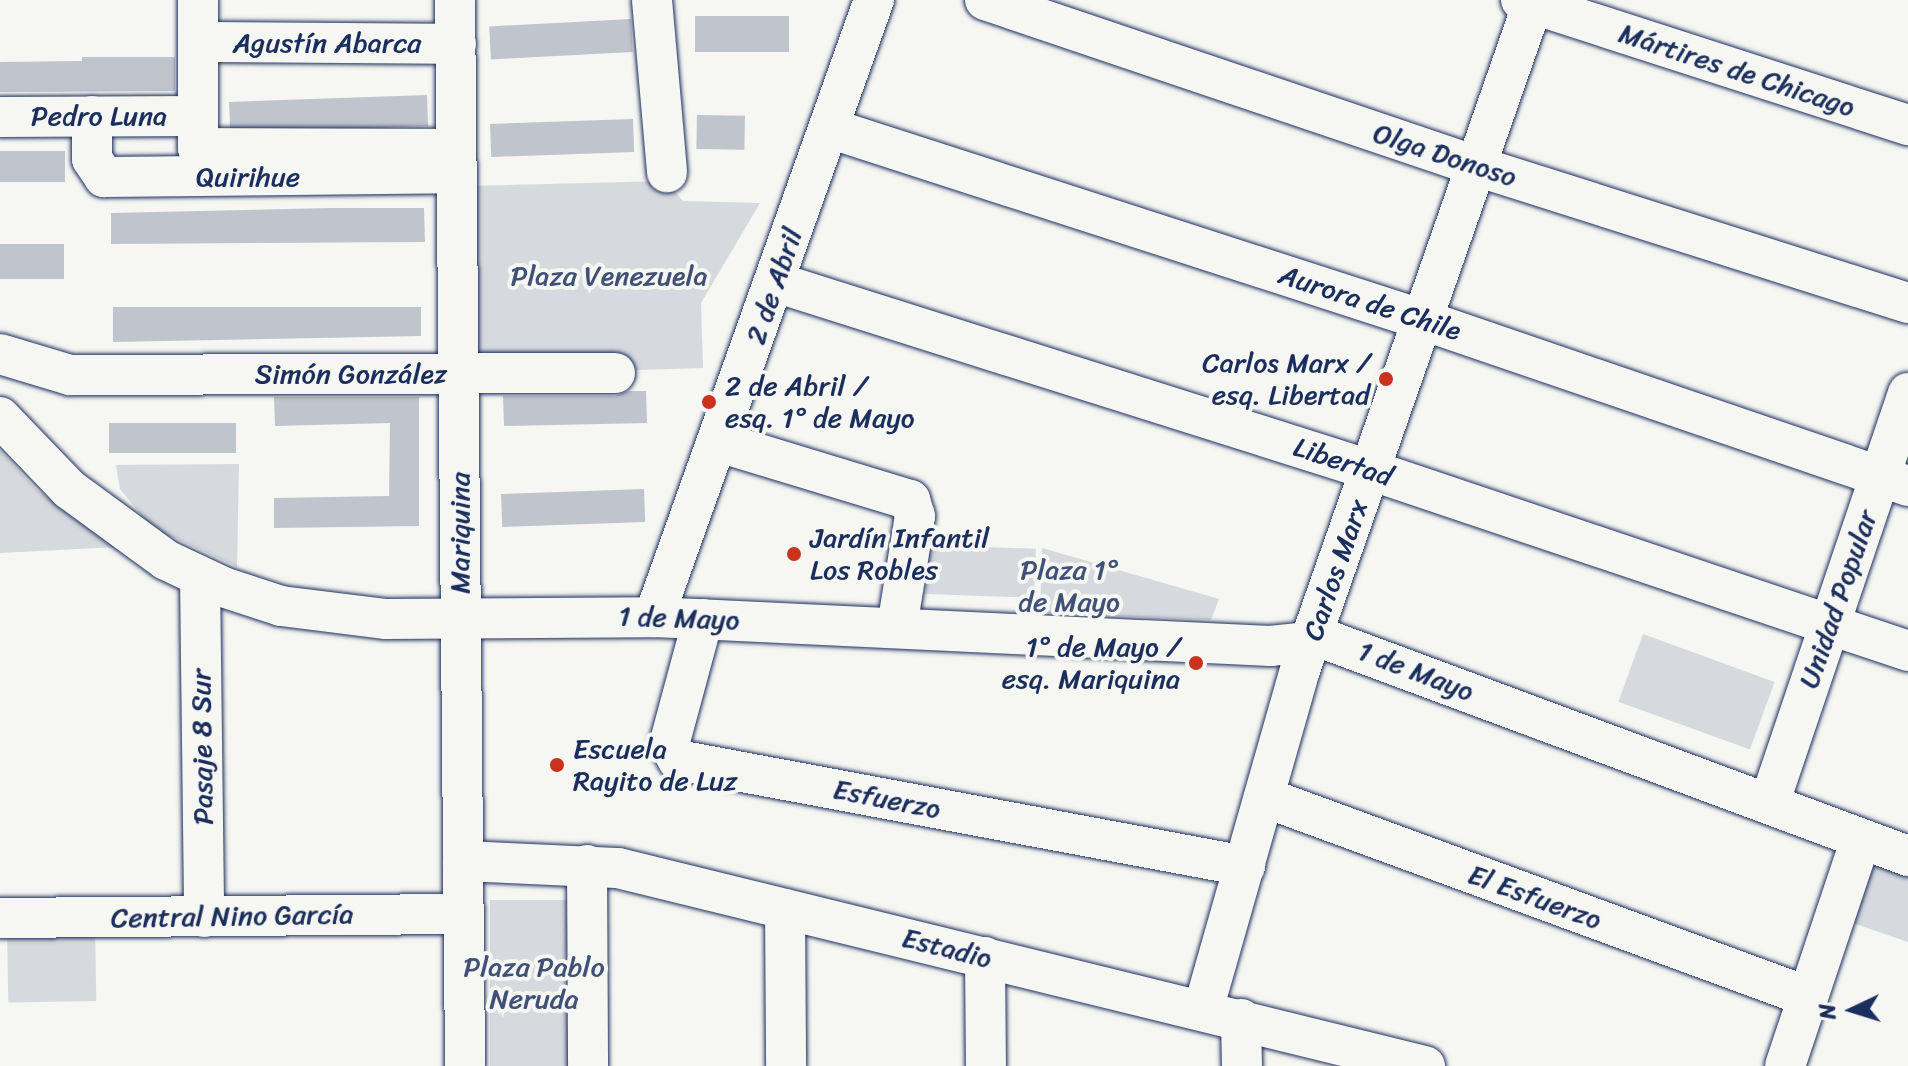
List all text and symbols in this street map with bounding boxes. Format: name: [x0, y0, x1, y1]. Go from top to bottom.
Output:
street label: Mártires de Chicago: [1614, 16, 1860, 124]
street label: Agustín Abarca: [232, 26, 422, 60]
street label: Pedro Luna: [31, 99, 167, 133]
street label: Olga Donoso: [1369, 116, 1521, 194]
street label: Quirihue: [196, 160, 300, 194]
street label: 2 de Abril: [738, 223, 810, 349]
street label: Aurora de Chile: [1274, 258, 1466, 348]
park label: Plaza Venezuela: [511, 259, 707, 293]
place label: Carlos Marx / esq. Libertad: [1202, 346, 1370, 412]
street label: Simón González: [254, 357, 448, 391]
place label: 2 de Abril / esq. 1° de Mayo: [725, 369, 915, 435]
marker: Carlos Marx / esq. Libertad: [1377, 370, 1395, 388]
marker: 2 de Abril / esq. 1° de Mayo: [700, 393, 718, 411]
street label: Libertad: [1289, 430, 1397, 494]
street label: Mariquina: [443, 472, 477, 594]
street label: Carlos Marx: [1296, 495, 1376, 645]
street label: Unidad Popular: [1792, 505, 1884, 693]
place label: Jardín Infantil Los Robles: [810, 521, 989, 587]
marker: Jardín Infantil Los Robles: [785, 545, 803, 563]
park label: Plaza 1° de Mayo: [1018, 553, 1120, 619]
street label: 1 de Mayo: [618, 599, 740, 637]
place label: 1° de Mayo / esq. Mariquina: [1002, 630, 1180, 696]
street label: 1 de Mayo: [1353, 634, 1479, 708]
marker: 1° de Mayo / esq. Mariquina: [1187, 654, 1205, 672]
street label: Pasaje 8 Sur: [184, 669, 220, 825]
place label: Escuela Rayito de Luz: [573, 732, 737, 798]
marker: Escuela Rayito de Luz: [548, 756, 566, 774]
street label: Esfuerzo: [830, 772, 944, 826]
street label: El Esfuerzo: [1464, 857, 1606, 937]
street label: Central Nino García: [110, 897, 354, 935]
street label: Estadio: [899, 921, 995, 975]
park label: Plaza Pablo Neruda: [463, 950, 605, 1016]
north arrow: [1812, 970, 1892, 1050]
text: N: [1808, 1003, 1848, 1021]

